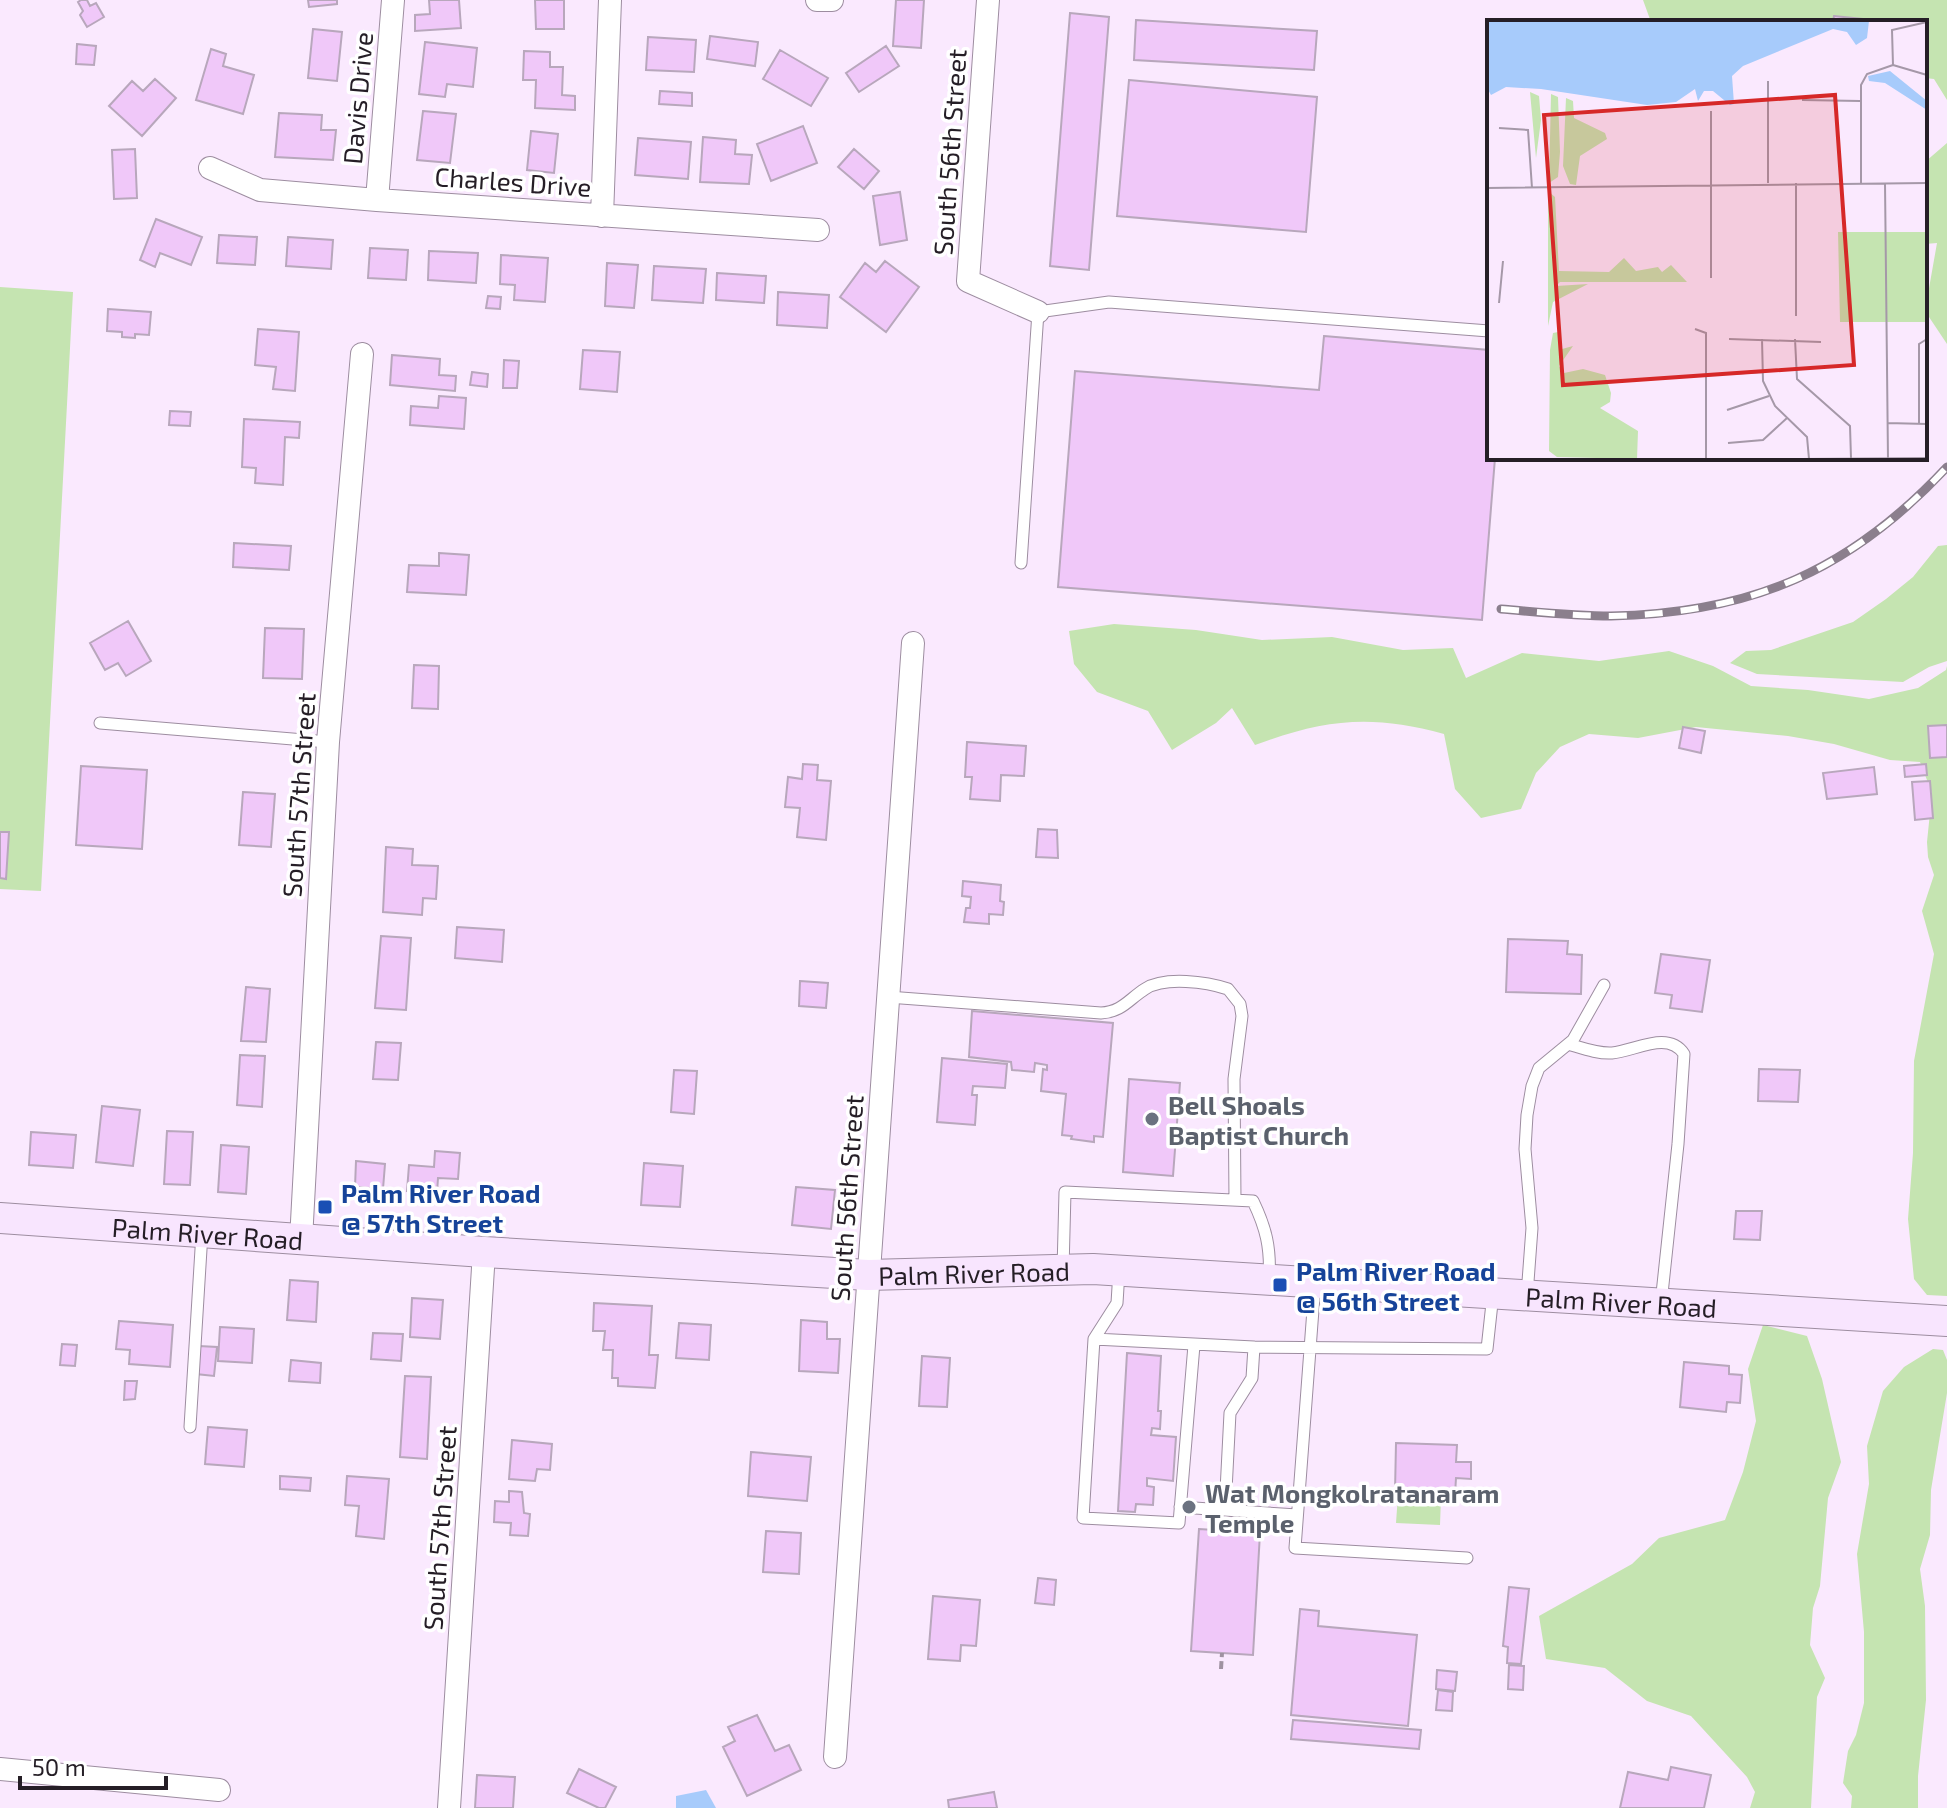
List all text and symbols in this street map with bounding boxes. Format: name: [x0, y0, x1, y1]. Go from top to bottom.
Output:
inset map: [1487, 20, 1927, 460]
street label: Davis Drive: [336, 31, 378, 165]
street label: South 56th Street: [926, 48, 972, 256]
street label: Charles Drive: [434, 160, 592, 202]
street label: South 57th Street: [275, 691, 321, 898]
place label: Bell Shoals Baptist Church: [1168, 1089, 1349, 1150]
street label: South 56th Street: [823, 1094, 869, 1302]
marker: Bell Shoals Baptist Church: [1143, 1110, 1161, 1128]
place label: Palm River Road @ 57th Street: [341, 1177, 541, 1238]
marker: Palm River Road @ 57th Street: [316, 1198, 334, 1216]
street label: Palm River Road: [111, 1210, 304, 1255]
street label: Palm River Road: [878, 1254, 1070, 1290]
place label: Palm River Road @ 56th Street: [1296, 1255, 1496, 1316]
marker: Palm River Road @ 56th Street: [1271, 1276, 1289, 1294]
street label: Palm River Road: [1524, 1280, 1718, 1322]
street label: South 57th Street: [416, 1424, 462, 1631]
place label: Wat Mongkolratanaram Temple: [1205, 1477, 1499, 1538]
marker: Wat Mongkolratanaram Temple: [1180, 1498, 1198, 1516]
scale bar: [20, 1740, 166, 1790]
text: 50 m: [32, 1752, 86, 1781]

